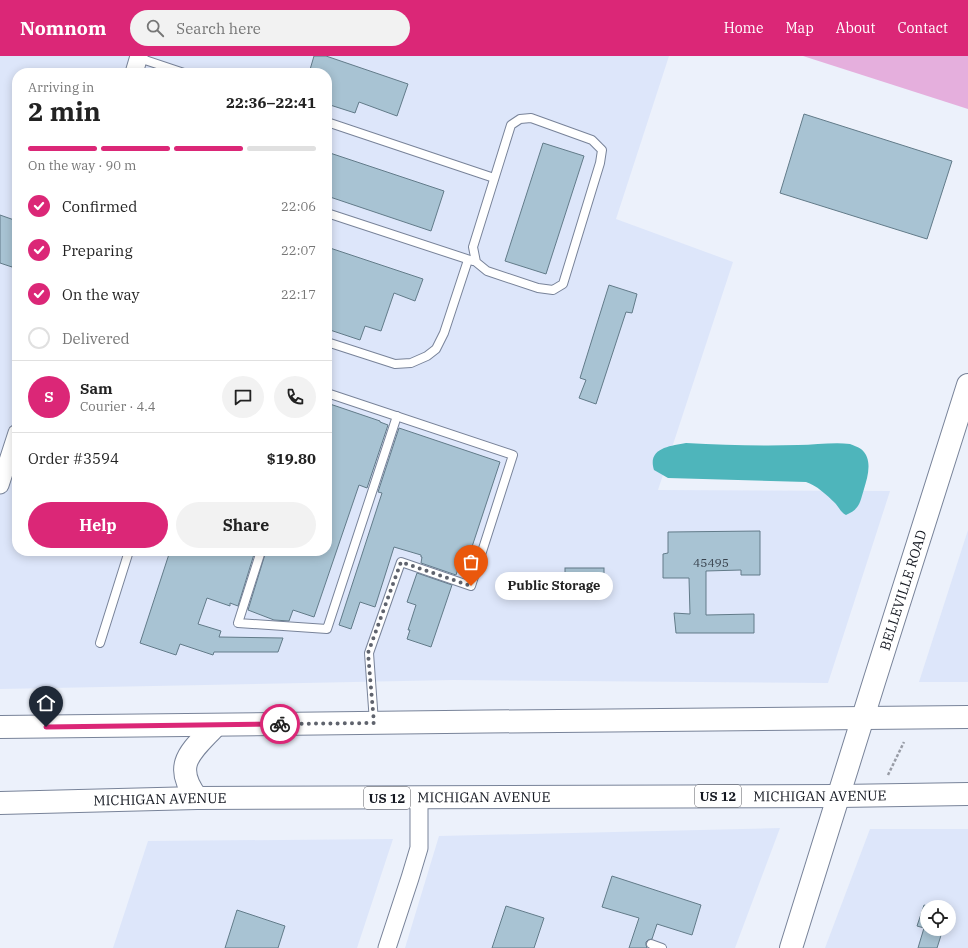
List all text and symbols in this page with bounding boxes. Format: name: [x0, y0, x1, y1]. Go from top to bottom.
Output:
search box: [130, 10, 410, 46]
text: Nomnom: [20, 16, 106, 40]
icon: search: [144, 17, 166, 39]
text: Search here: [176, 19, 261, 38]
text: Home: [724, 19, 763, 37]
text: Map: [785, 19, 814, 37]
text: About: [836, 19, 875, 37]
text: Contact: [897, 19, 948, 37]
text: Arriving in: [28, 79, 94, 96]
text: 22:36–22:41: [226, 93, 316, 112]
text: 2 min: [28, 94, 101, 128]
text: On the way · 90 m: [28, 157, 136, 174]
icon: check: [28, 195, 50, 217]
text: Confirmed: [62, 197, 137, 216]
text: 22:06: [281, 198, 316, 215]
icon: check: [28, 239, 50, 261]
text: Preparing: [62, 241, 133, 260]
text: 22:07: [281, 242, 316, 259]
icon: check: [28, 283, 50, 305]
text: On the way: [62, 285, 140, 304]
text: 22:17: [281, 286, 316, 303]
text: Delivered: [62, 329, 130, 348]
button: chat: [222, 376, 264, 418]
button: phone: [274, 376, 316, 418]
text: Sam: [80, 379, 113, 398]
text: S: [44, 387, 54, 406]
text: Courier · 4.4: [80, 398, 156, 415]
text: Order #3594: [28, 449, 119, 468]
text: $19.80: [267, 449, 316, 468]
button: Help: [28, 502, 168, 548]
button: Share: [176, 502, 316, 548]
street label: BELLEVILLE ROAD: [876, 528, 931, 653]
pin: [454, 545, 488, 586]
icon: bag: [460, 551, 482, 573]
house number: 45495: [693, 555, 729, 570]
callout: Public Storage: [495, 572, 613, 600]
text: Public Storage: [508, 577, 600, 594]
pin: [29, 686, 63, 727]
icon: home: [35, 692, 57, 714]
courier: [260, 704, 300, 744]
icon: bike: [269, 713, 291, 735]
road number: US 12: [695, 785, 741, 807]
street label: MICHIGAN AVENUE: [753, 786, 887, 805]
road number: US 12: [364, 787, 410, 809]
street label: MICHIGAN AVENUE: [417, 788, 551, 806]
street label: MICHIGAN AVENUE: [93, 789, 227, 810]
map controls: [920, 900, 956, 936]
button: locate: [920, 900, 956, 936]

